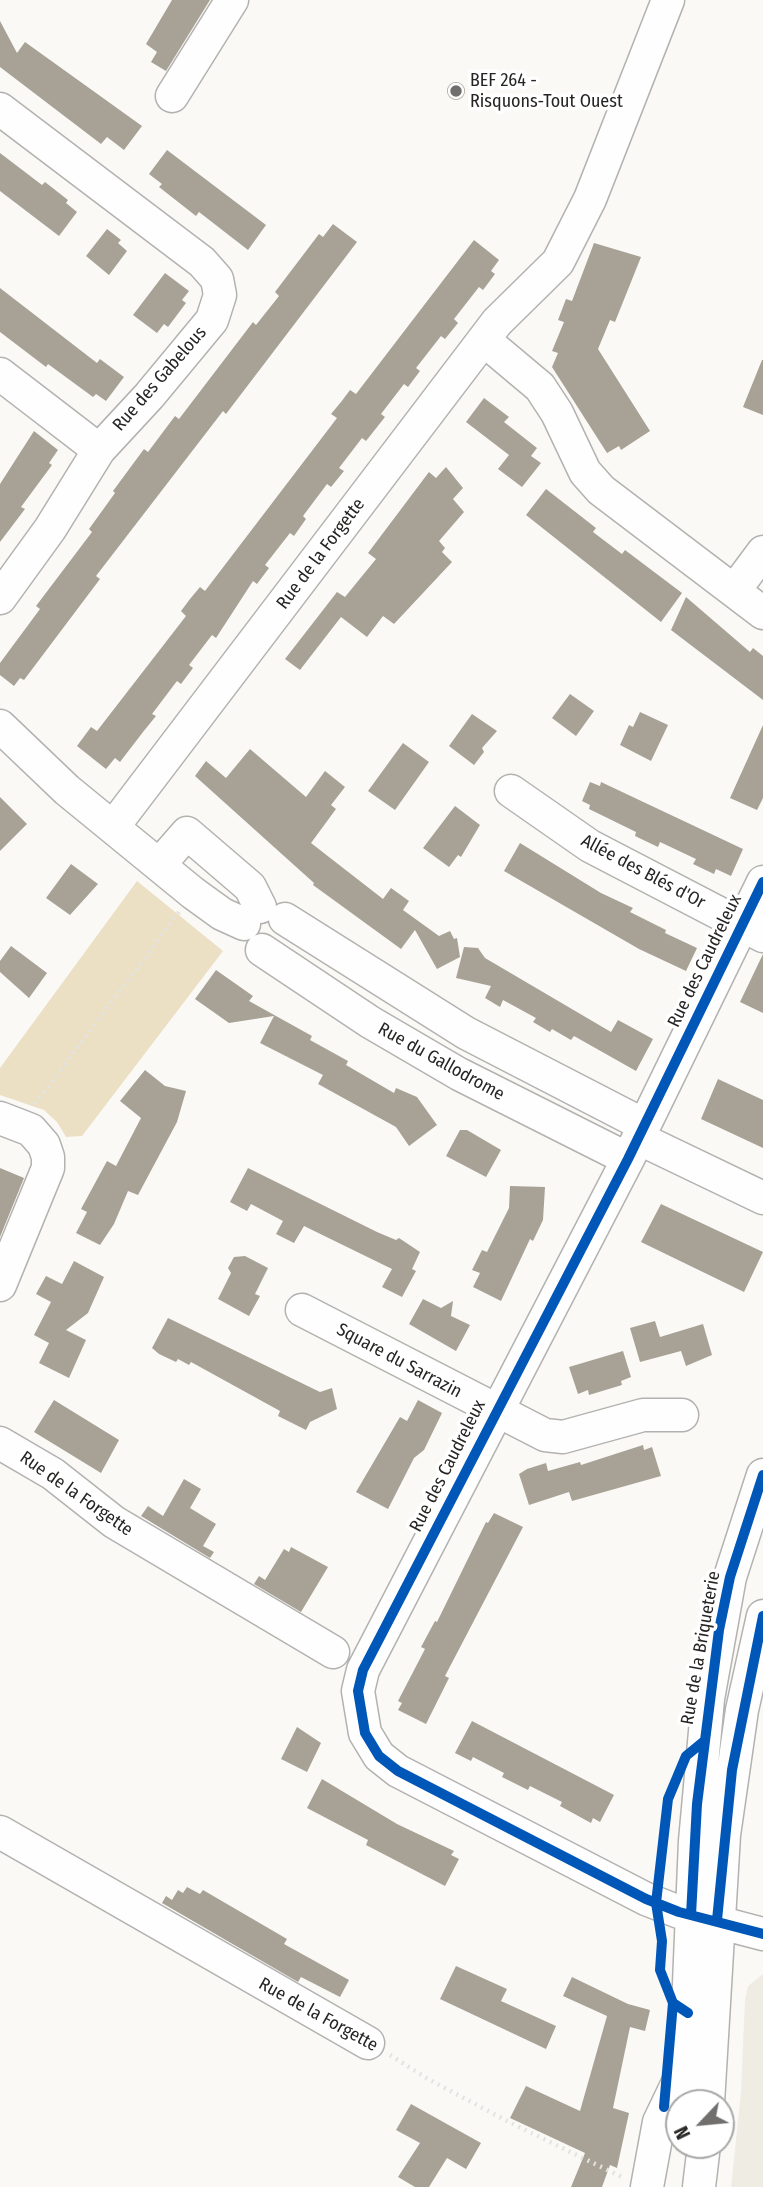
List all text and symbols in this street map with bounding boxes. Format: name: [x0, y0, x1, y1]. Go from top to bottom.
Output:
place label: BEF 264 - Risquons-Tout Ouest: [470, 70, 623, 112]
marker: BEF 264 - Risquons-Tout Ouest: [448, 83, 464, 99]
street label: Rue des Gabelous: [109, 322, 211, 436]
street label: Rue de la Forgette: [272, 494, 370, 614]
street label: Allée des Blés d'Or: [577, 830, 709, 914]
street label: Rue des Caudreleux: [663, 891, 747, 1031]
street label: Rue du Gallodrome: [374, 1018, 508, 1106]
street label: Square du Sarrazin: [333, 1319, 465, 1403]
street label: Rue des Caudreleux: [405, 1396, 491, 1536]
street label: Rue de la Forgette: [15, 1447, 137, 1541]
street label: Rue de la Briqueterie: [677, 1569, 725, 1727]
street label: Rue de la Forgette: [255, 1973, 381, 2057]
north arrow: [665, 2089, 735, 2159]
text: N: [670, 2122, 695, 2143]

